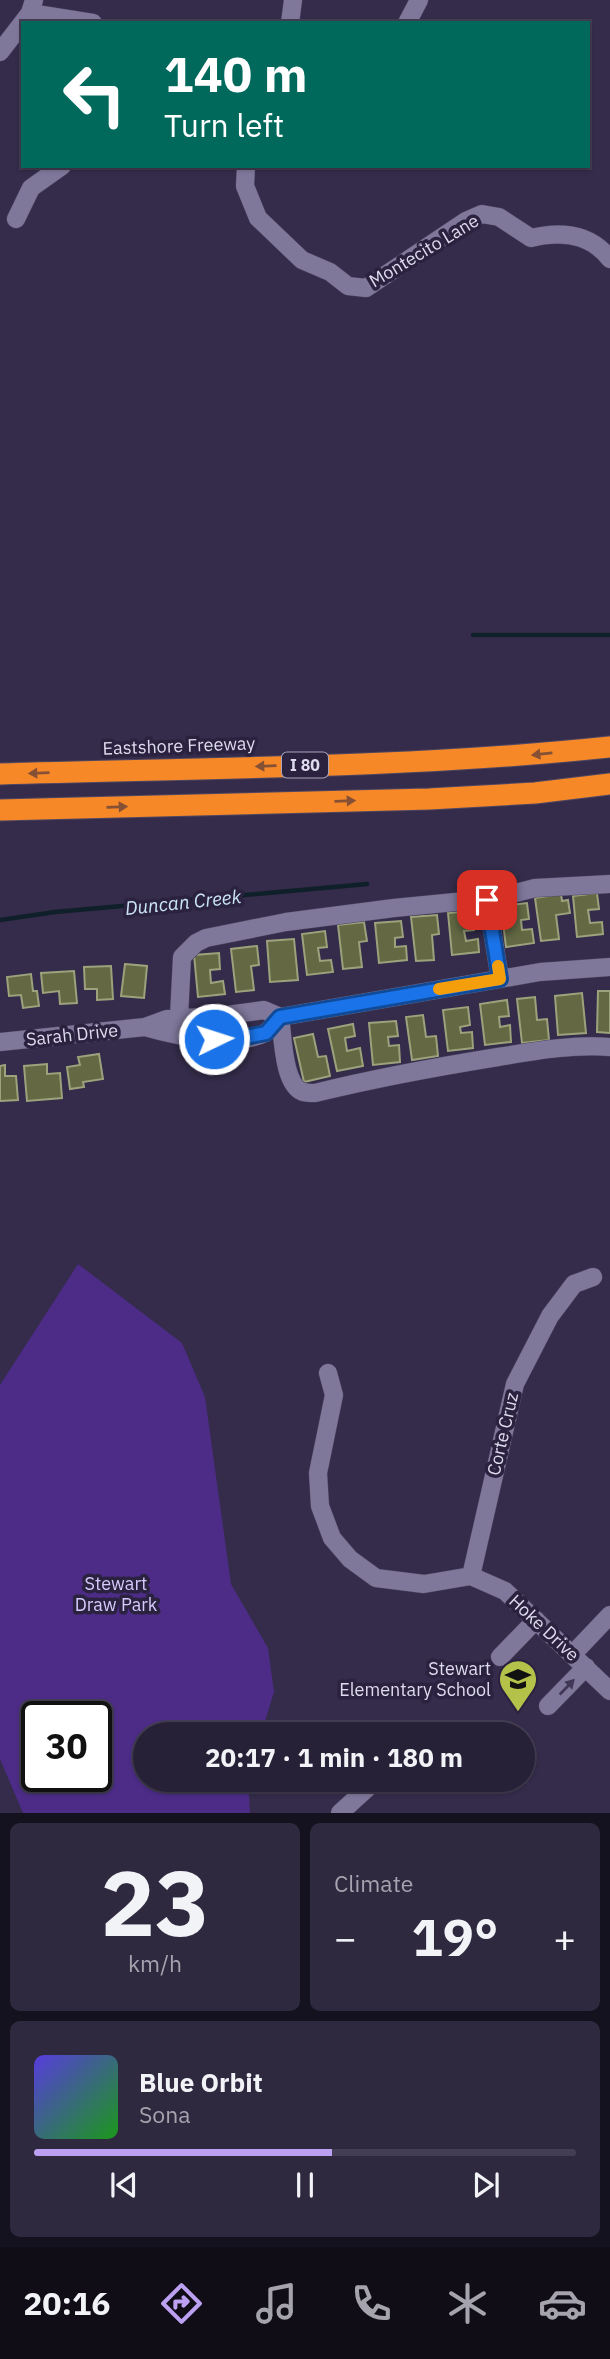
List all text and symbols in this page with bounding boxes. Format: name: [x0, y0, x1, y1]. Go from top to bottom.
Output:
text: 140 m: [164, 42, 308, 105]
icon: left: [49, 49, 140, 140]
text: Turn left: [164, 104, 284, 146]
street label: Montecito Lane: [365, 209, 483, 292]
street label: Eastshore Freeway: [102, 731, 256, 760]
one-way arrow: [531, 748, 553, 759]
road number: I 80: [282, 752, 328, 778]
one-way arrow: [255, 761, 277, 772]
one-way arrow: [27, 768, 49, 779]
one-way arrow: [334, 795, 356, 806]
one-way arrow: [106, 801, 128, 813]
pin: [457, 870, 517, 930]
icon: arrive: [468, 881, 506, 919]
water label: Duncan Creek: [124, 884, 243, 920]
position arrow: [177, 1002, 251, 1076]
street label: Sarah Drive: [25, 1018, 119, 1051]
street label: Corte Cruz: [482, 1390, 523, 1478]
park label: Stewart Draw Park: [75, 1572, 158, 1616]
street label: Hoke Drive: [504, 1589, 584, 1666]
place label: Stewart Elementary School: [339, 1657, 491, 1701]
school or university icon: Stewart Elementary School: [497, 1658, 539, 1713]
one-way arrow: [559, 1678, 576, 1695]
speed limit sign: 30: [21, 1701, 112, 1792]
text: 20:17 · 1 min · 180 m: [205, 1740, 463, 1774]
text: 23: [100, 1843, 210, 1961]
text: Climate: [334, 1868, 413, 1898]
text: 19°: [412, 1903, 498, 1970]
text: −: [334, 1913, 357, 1962]
text: +: [553, 1913, 576, 1962]
text: km/h: [128, 1948, 182, 1978]
text: Blue Orbit: [139, 2065, 263, 2099]
text: Sona: [139, 2099, 191, 2129]
icon: previous: [105, 2166, 143, 2204]
icon: pause: [286, 2166, 324, 2204]
icon: next: [467, 2166, 505, 2204]
icon: directions: [157, 2279, 206, 2328]
icon: music: [252, 2279, 301, 2328]
icon: phone: [347, 2279, 396, 2328]
icon: climate: [443, 2279, 492, 2328]
icon: car: [538, 2279, 587, 2328]
text: 20:16: [23, 2282, 111, 2324]

